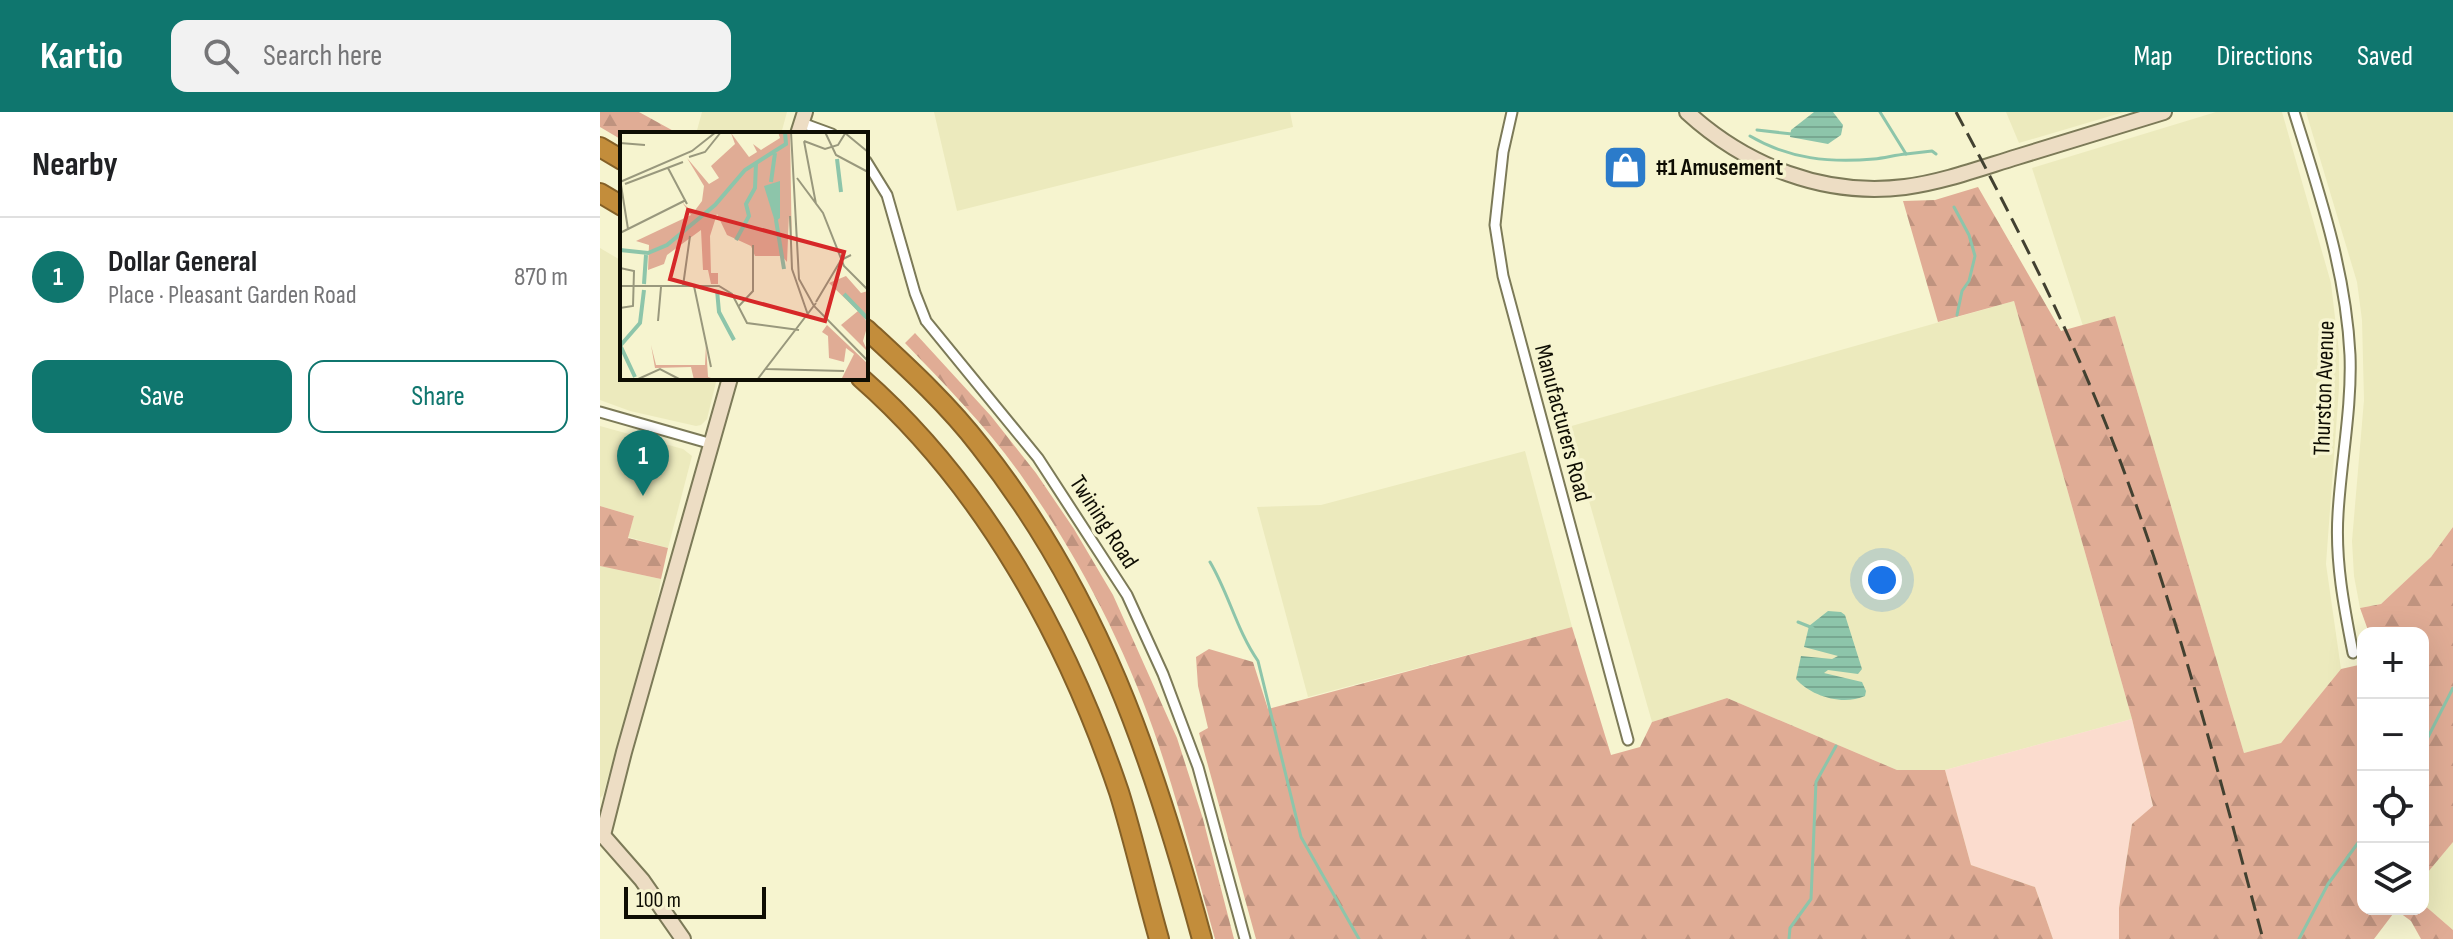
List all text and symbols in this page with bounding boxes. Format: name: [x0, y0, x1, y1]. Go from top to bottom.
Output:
search box: [171, 20, 731, 92]
text: Kartio: [40, 34, 123, 79]
icon: search: [199, 34, 243, 78]
text: Search here: [263, 38, 382, 74]
text: Map: [2134, 40, 2173, 73]
text: Directions: [2217, 40, 2313, 73]
text: Saved: [2357, 40, 2413, 73]
inset map: [620, 132, 868, 380]
shop icon: #1 Amusement: [1601, 143, 1649, 191]
text: Nearby: [32, 144, 118, 185]
place label: #1 Amusement: [1656, 153, 1783, 182]
text: Dollar General: [108, 244, 257, 280]
text: 1: [53, 262, 63, 293]
text: 870 m: [514, 262, 568, 293]
text: Place · Pleasant Garden Road: [108, 280, 357, 311]
street label: Thurston Avenue: [2307, 320, 2341, 456]
street label: Manufacturers Road: [1528, 341, 1598, 505]
button: Save: [32, 360, 292, 433]
button: Share: [308, 360, 568, 433]
pin: 1: [617, 430, 669, 496]
street label: Twining Road: [1063, 470, 1145, 574]
your location: [1862, 560, 1902, 600]
map controls: [2357, 627, 2429, 915]
button: +: [2357, 627, 2429, 699]
button: −: [2357, 699, 2429, 771]
button: locate: [2357, 771, 2429, 843]
button: layers: [2357, 843, 2429, 915]
scale bar: [624, 883, 766, 919]
text: 100 m: [636, 887, 681, 914]

